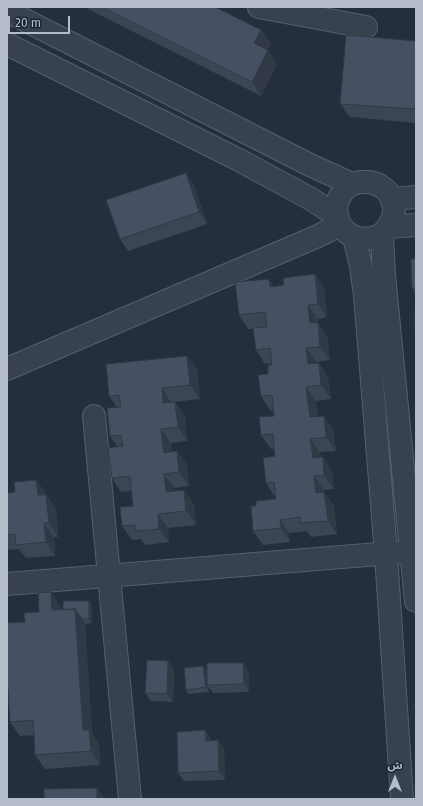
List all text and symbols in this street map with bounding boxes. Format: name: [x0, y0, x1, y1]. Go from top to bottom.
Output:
scale bar: [10, 8, 72, 34]
text: 20 m: [15, 16, 41, 30]
north arrow: [375, 758, 415, 798]
text: ش: [387, 759, 403, 772]

